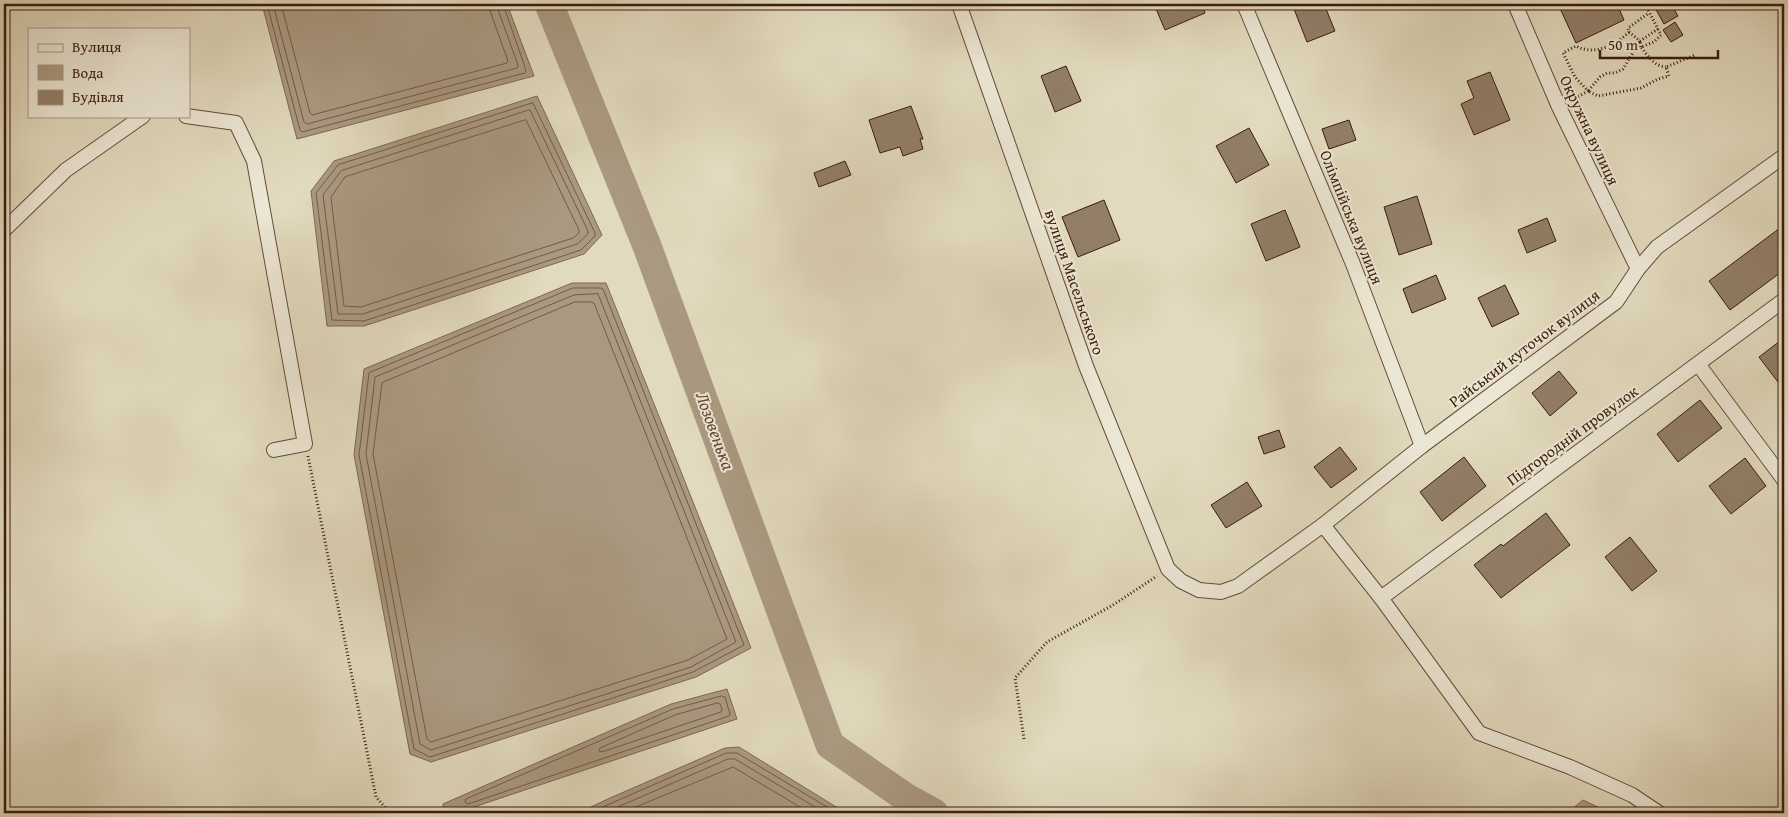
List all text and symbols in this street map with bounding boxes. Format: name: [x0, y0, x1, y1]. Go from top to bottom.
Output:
legend: [28, 28, 190, 118]
scale bar: [1600, 28, 1718, 60]
text: 50 m: [1608, 34, 1639, 55]
text: Вулиця: [72, 36, 122, 57]
text: Вода: [72, 62, 104, 83]
street label: Окружна вулиця: [1554, 71, 1626, 189]
text: Будівля: [72, 86, 124, 107]
street label: Олімпійська вулиця: [1314, 146, 1390, 288]
street label: вулиця Масельського: [1039, 206, 1111, 358]
street label: Райський куточок вулиця: [1443, 283, 1605, 413]
street label: Підгородній провулок: [1501, 379, 1643, 491]
water label: Лозовенька: [689, 388, 742, 474]

